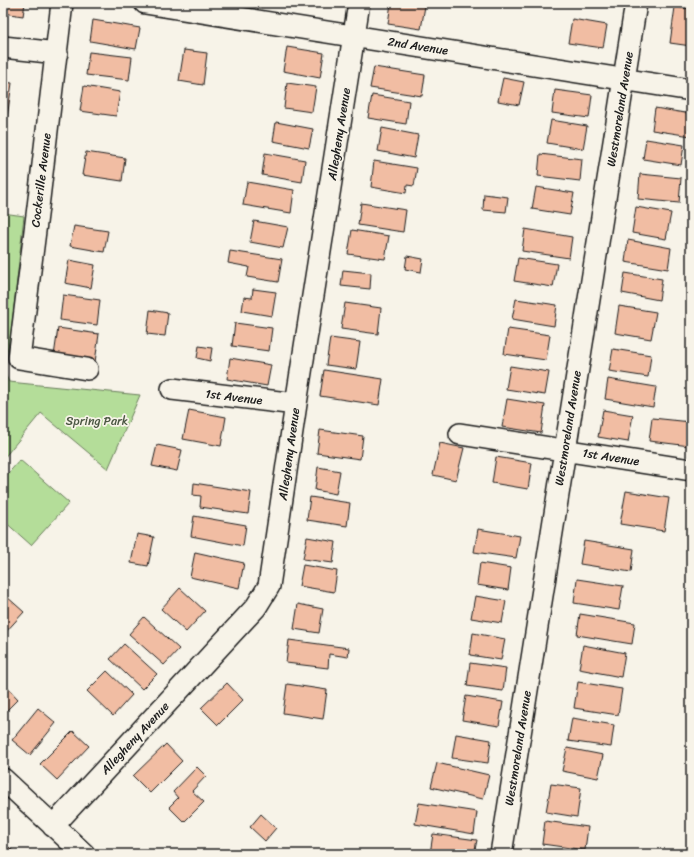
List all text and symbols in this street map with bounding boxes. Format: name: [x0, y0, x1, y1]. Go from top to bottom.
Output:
street label: 2nd Avenue: [386, 30, 450, 62]
street label: Westmoreland Avenue: [600, 50, 640, 168]
street label: Allegheny Avenue: [321, 86, 357, 183]
street label: Cockerille Avenue: [24, 131, 58, 229]
street label: Westmoreland Avenue: [548, 369, 588, 487]
street label: 1st Avenue: [204, 383, 264, 411]
street label: Allegheny Avenue: [271, 406, 306, 503]
park label: Spring Park: [66, 410, 128, 432]
street label: 1st Avenue: [581, 442, 641, 472]
street label: Westmoreland Avenue: [498, 689, 538, 807]
street label: Allegheny Avenue: [94, 696, 175, 780]

